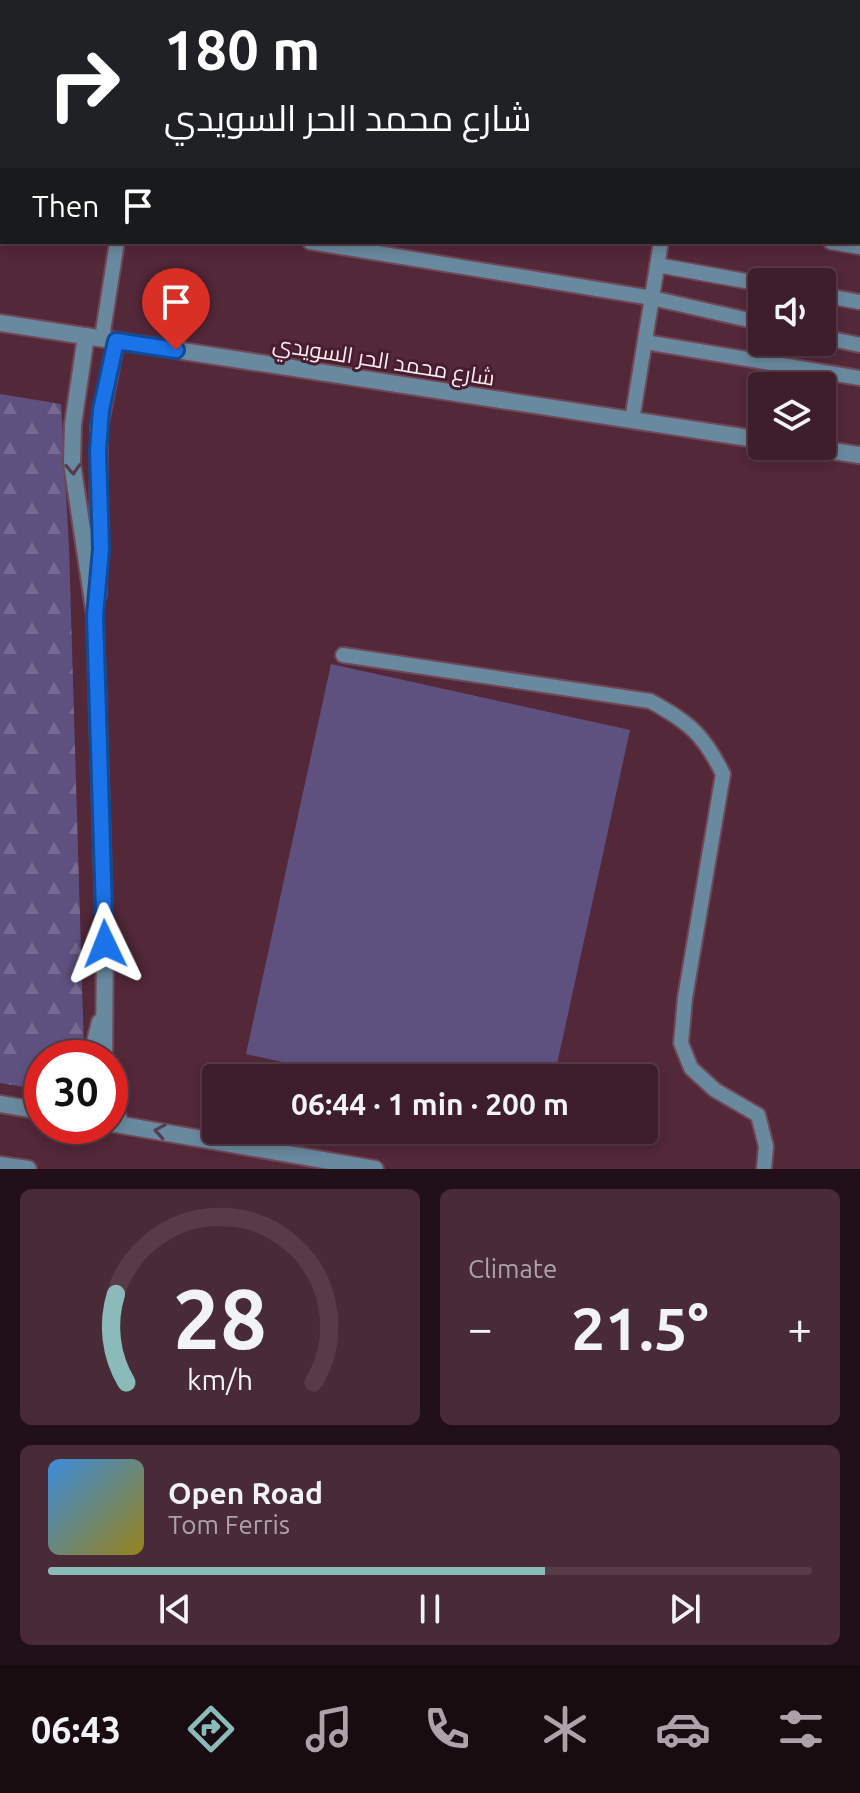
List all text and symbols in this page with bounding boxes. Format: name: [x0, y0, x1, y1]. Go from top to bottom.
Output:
text: 180 m: [164, 18, 320, 81]
icon: right: [32, 32, 136, 136]
text: شارع محمد الحر السويدي: [164, 97, 531, 138]
icon: arrive: [116, 184, 160, 228]
text: Then: [32, 189, 100, 223]
pin: [142, 268, 210, 350]
map controls: [748, 268, 836, 460]
button: sound: [748, 268, 836, 356]
icon: arrive: [154, 280, 198, 324]
street label: شارع محمد الحر السويدي: [270, 330, 497, 395]
button: layers: [748, 372, 836, 460]
one-way arrow: [64, 463, 81, 476]
position arrow: [63, 902, 147, 986]
speed limit sign: 30: [24, 1040, 128, 1144]
text: 06:44 · 1 min · 200 m: [291, 1087, 569, 1121]
one-way arrow: [154, 1124, 167, 1141]
text: Climate: [468, 1254, 557, 1283]
text: 28: [173, 1271, 267, 1365]
text: 21.5°: [571, 1294, 709, 1361]
text: −: [468, 1303, 493, 1352]
text: +: [787, 1303, 812, 1352]
text: km/h: [187, 1363, 253, 1395]
text: Open Road: [168, 1476, 323, 1510]
text: Tom Ferris: [168, 1510, 290, 1539]
icon: previous: [153, 1587, 197, 1631]
icon: pause: [408, 1587, 452, 1631]
icon: next: [663, 1587, 707, 1631]
icon: directions: [183, 1701, 239, 1757]
icon: music: [301, 1701, 357, 1757]
icon: phone: [419, 1701, 475, 1757]
icon: climate: [537, 1701, 593, 1757]
icon: car: [655, 1701, 711, 1757]
icon: filters: [773, 1701, 829, 1757]
text: 06:43: [31, 1709, 121, 1750]

